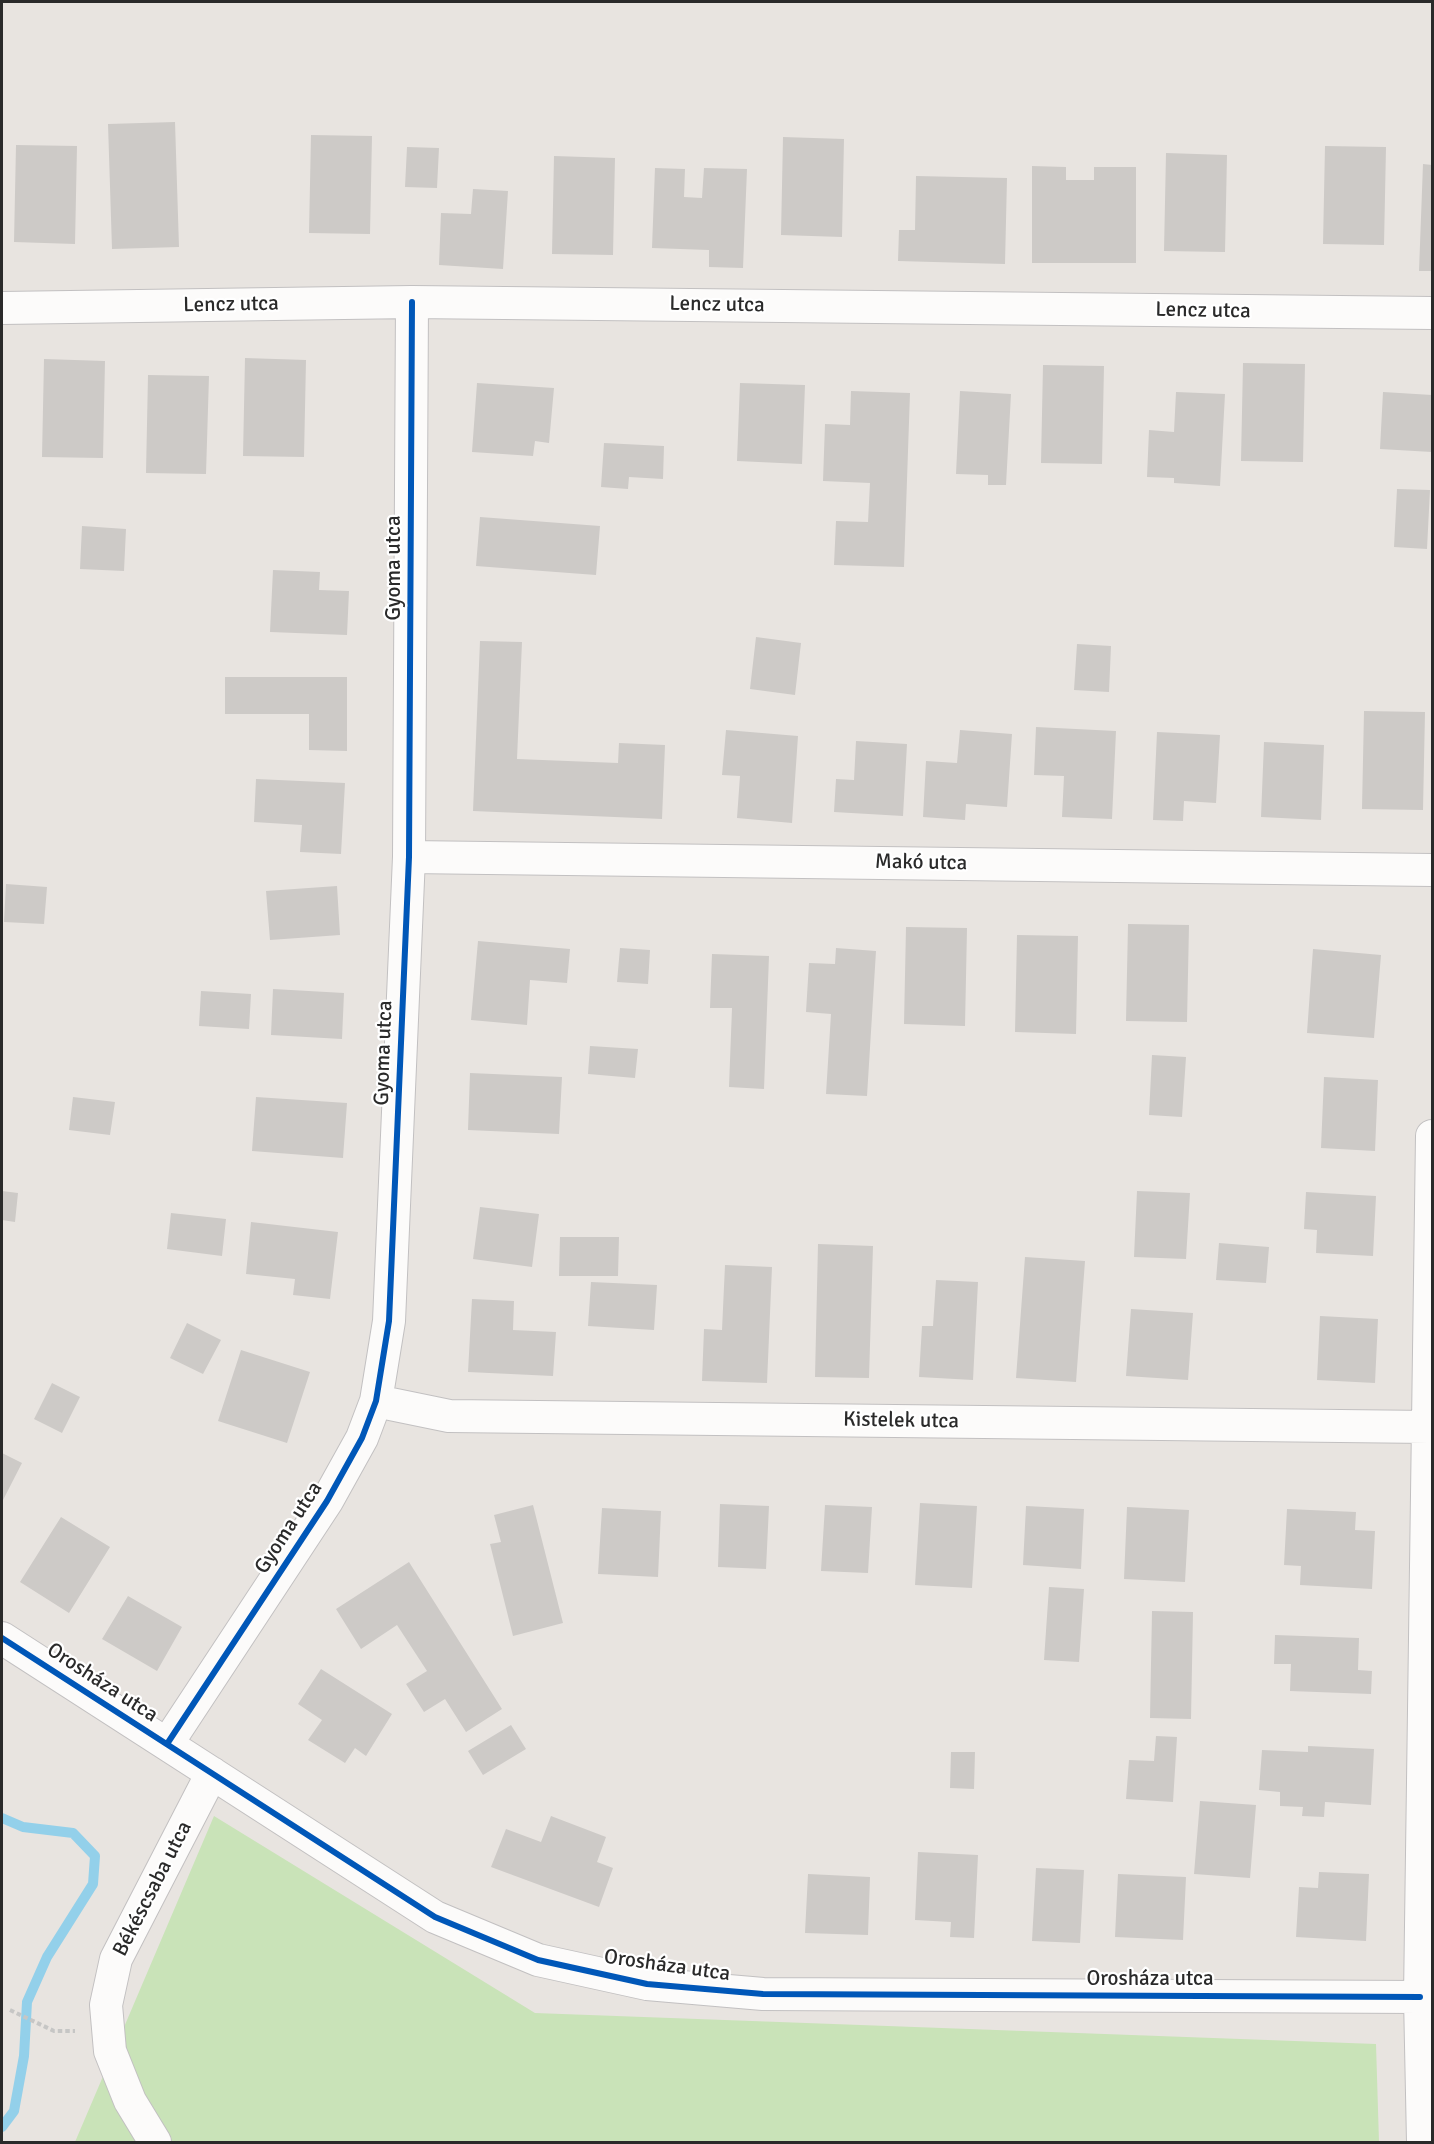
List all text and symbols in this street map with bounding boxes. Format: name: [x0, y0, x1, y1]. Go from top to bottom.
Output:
street label: Lencz utca: [183, 292, 279, 318]
street label: Lencz utca: [669, 292, 765, 318]
street label: Lencz utca: [1155, 298, 1251, 324]
street label: Gyoma utca: [381, 515, 407, 621]
street label: Makó utca: [875, 850, 967, 876]
street label: Gyoma utca: [370, 1000, 398, 1106]
street label: Kistelek utca: [843, 1407, 959, 1435]
street label: Gyoma utca: [250, 1477, 328, 1579]
street label: Orosháza utca: [42, 1638, 162, 1728]
street label: Békéscsaba utca: [108, 1817, 198, 1961]
street label: Orosháza utca: [602, 1945, 732, 1987]
street label: Orosháza utca: [1086, 1966, 1214, 1992]

